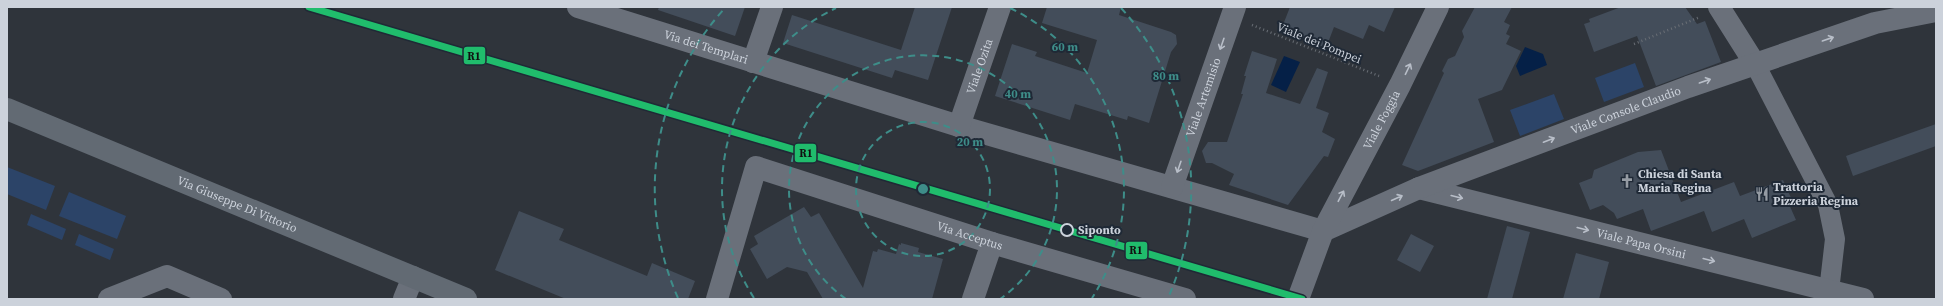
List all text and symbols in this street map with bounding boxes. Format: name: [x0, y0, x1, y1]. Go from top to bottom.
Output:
street label: Viale dei Pompei: [1274, 19, 1364, 67]
street label: Via dei Templari: [662, 26, 750, 68]
one-way arrow: [1822, 35, 1835, 42]
street label: Viale Ozita: [963, 36, 997, 96]
one-way arrow: [1218, 37, 1226, 49]
text: 60 m: [1052, 39, 1078, 55]
line badge: R1: [463, 46, 486, 65]
text: R1: [467, 49, 481, 64]
street label: Viale Artemisio: [1182, 55, 1225, 139]
one-way arrow: [1405, 63, 1412, 75]
text: 80 m: [1153, 68, 1179, 84]
one-way arrow: [1699, 77, 1712, 84]
street label: Viale Console Claudio: [1568, 82, 1683, 138]
text: 40 m: [1005, 86, 1031, 102]
street label: Viale Foggia: [1359, 87, 1404, 152]
text: 20 m: [957, 134, 983, 150]
one-way arrow: [1543, 135, 1555, 143]
line badge: R1: [794, 143, 817, 163]
text: R1: [799, 146, 813, 161]
one-way arrow: [1175, 160, 1183, 172]
place label: Chiesa di Santa Maria Regina: [1638, 166, 1722, 196]
street label: Via Giuseppe Di Vittorio: [175, 172, 300, 236]
church icon: Chiesa di Santa Maria Regina: [1619, 173, 1635, 189]
place label: Trattoria Pizzeria Regina: [1773, 179, 1859, 209]
centre of rings: [916, 182, 930, 196]
restaurant icon: Trattoria Pizzeria Regina: [1754, 186, 1770, 202]
one-way arrow: [1338, 191, 1346, 203]
one-way arrow: [1391, 194, 1403, 201]
one-way arrow: [1450, 194, 1463, 201]
street label: Via Acceptus: [934, 218, 1005, 254]
place label: Siponto: [1078, 222, 1121, 238]
marker: Siponto: [1060, 223, 1074, 237]
one-way arrow: [1577, 225, 1590, 233]
street label: Viale Papa Orsini: [1595, 225, 1688, 263]
line badge: R1: [1125, 241, 1148, 260]
text: R1: [1129, 243, 1143, 258]
one-way arrow: [1703, 257, 1716, 265]

